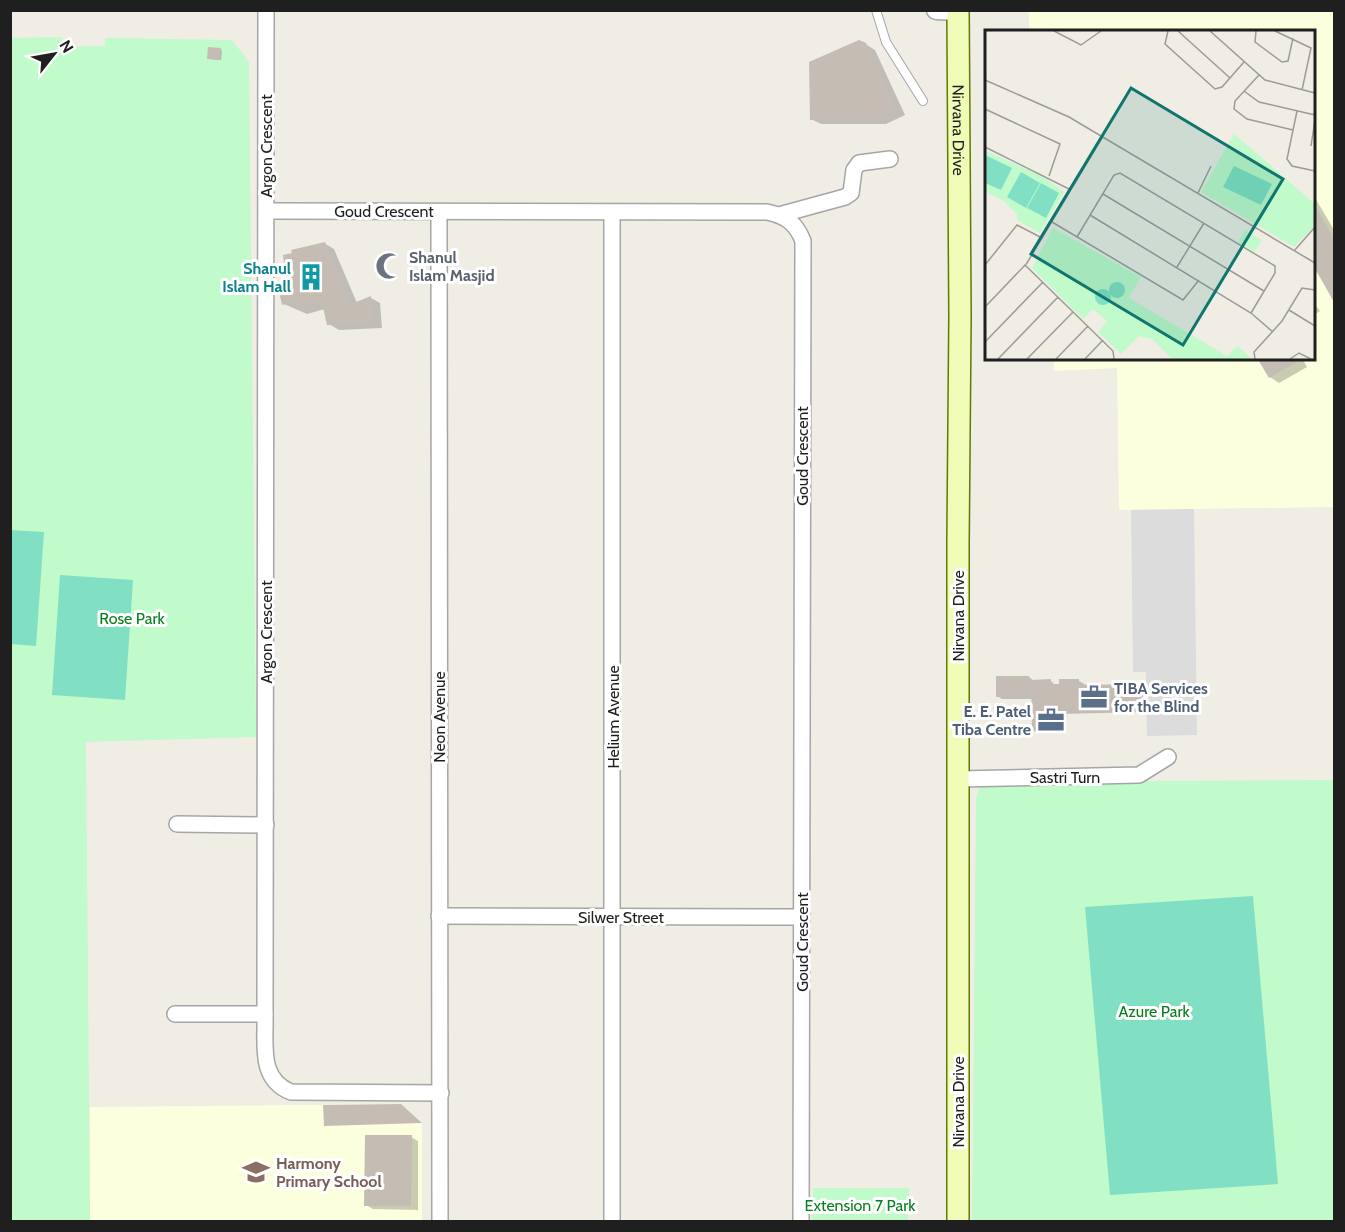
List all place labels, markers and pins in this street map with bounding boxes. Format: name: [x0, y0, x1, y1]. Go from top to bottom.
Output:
place label: Shanul Islam Masjid: [409, 248, 495, 285]
mosque icon: Shanul Islam Masjid: [374, 251, 404, 281]
place label: Shanul Islam Hall: [222, 259, 291, 296]
building icon: Shanul Islam Hall: [296, 262, 326, 292]
place label: TIBA Services for the Blind: [1114, 679, 1208, 716]
office icon: TIBA Services for the Blind: [1079, 682, 1109, 712]
place label: E. E. Patel Tiba Centre: [952, 702, 1031, 739]
office icon: E. E. Patel Tiba Centre: [1036, 705, 1066, 735]
place label: Harmony Primary School: [276, 1154, 382, 1191]
school or university icon: Harmony Primary School: [241, 1157, 271, 1187]

